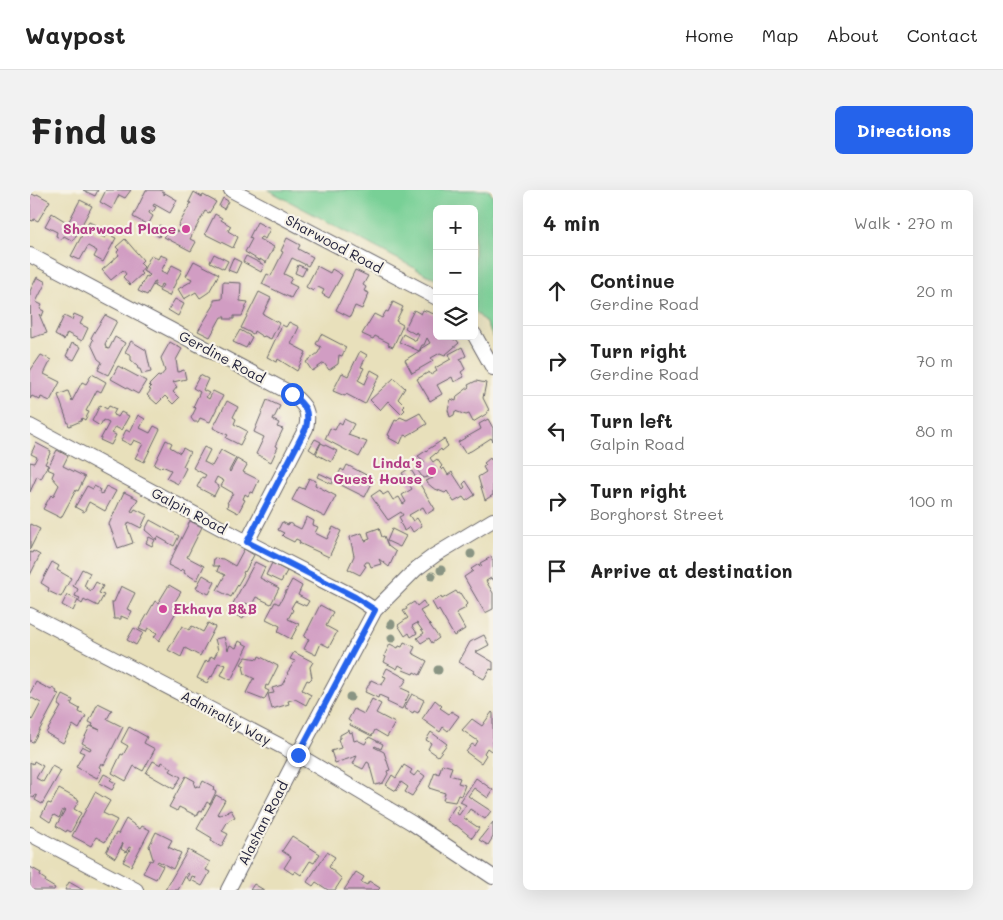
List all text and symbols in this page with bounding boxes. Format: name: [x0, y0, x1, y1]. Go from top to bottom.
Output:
text: Waypost: [25, 19, 126, 50]
text: Home: [685, 23, 734, 47]
text: Map: [762, 23, 798, 47]
text: About: [826, 23, 879, 47]
text: Contact: [907, 23, 978, 47]
button: Directions: [835, 106, 973, 154]
text: Find us: [30, 107, 157, 153]
map controls: [433, 205, 478, 340]
button: +: [433, 205, 478, 250]
text: 4 min: [543, 209, 600, 236]
street label: Sharwood Road: [282, 210, 386, 277]
text: Walk · 270 m: [854, 212, 953, 233]
place label: Sharwood Place: [63, 219, 176, 238]
marker: Sharwood Place: [180, 223, 192, 235]
button: −: [433, 250, 478, 295]
text: Continue: [590, 268, 675, 293]
icon: ahead: [543, 277, 571, 305]
text: 20 m: [916, 280, 953, 301]
text: Gerdine Road: [590, 293, 699, 314]
button: layers: [433, 295, 478, 340]
street label: Gerdine Road: [176, 326, 269, 387]
text: Turn right: [590, 338, 687, 363]
icon: right: [543, 347, 571, 375]
text: 70 m: [916, 350, 953, 371]
text: Gerdine Road: [590, 363, 699, 384]
route start: [281, 383, 304, 406]
text: Turn left: [590, 408, 673, 433]
icon: left: [543, 417, 571, 445]
text: 80 m: [916, 420, 953, 441]
text: Galpin Road: [590, 433, 684, 454]
place label: Linda’s Guest House: [333, 453, 422, 488]
marker: Linda’s Guest House: [426, 465, 438, 477]
text: Turn right: [590, 478, 687, 503]
street label: Galpin Road: [148, 483, 230, 538]
icon: right: [543, 487, 571, 515]
text: 100 m: [908, 490, 953, 511]
text: Borghorst Street: [590, 503, 724, 524]
icon: arrive: [543, 557, 571, 585]
text: Arrive at destination: [590, 558, 793, 583]
place label: Ekhaya B&B: [173, 599, 257, 618]
marker: Ekhaya B&B: [157, 603, 169, 615]
street label: Admiralty Way: [178, 686, 275, 749]
route end: [287, 744, 310, 767]
street label: Alashan Road: [233, 777, 292, 868]

